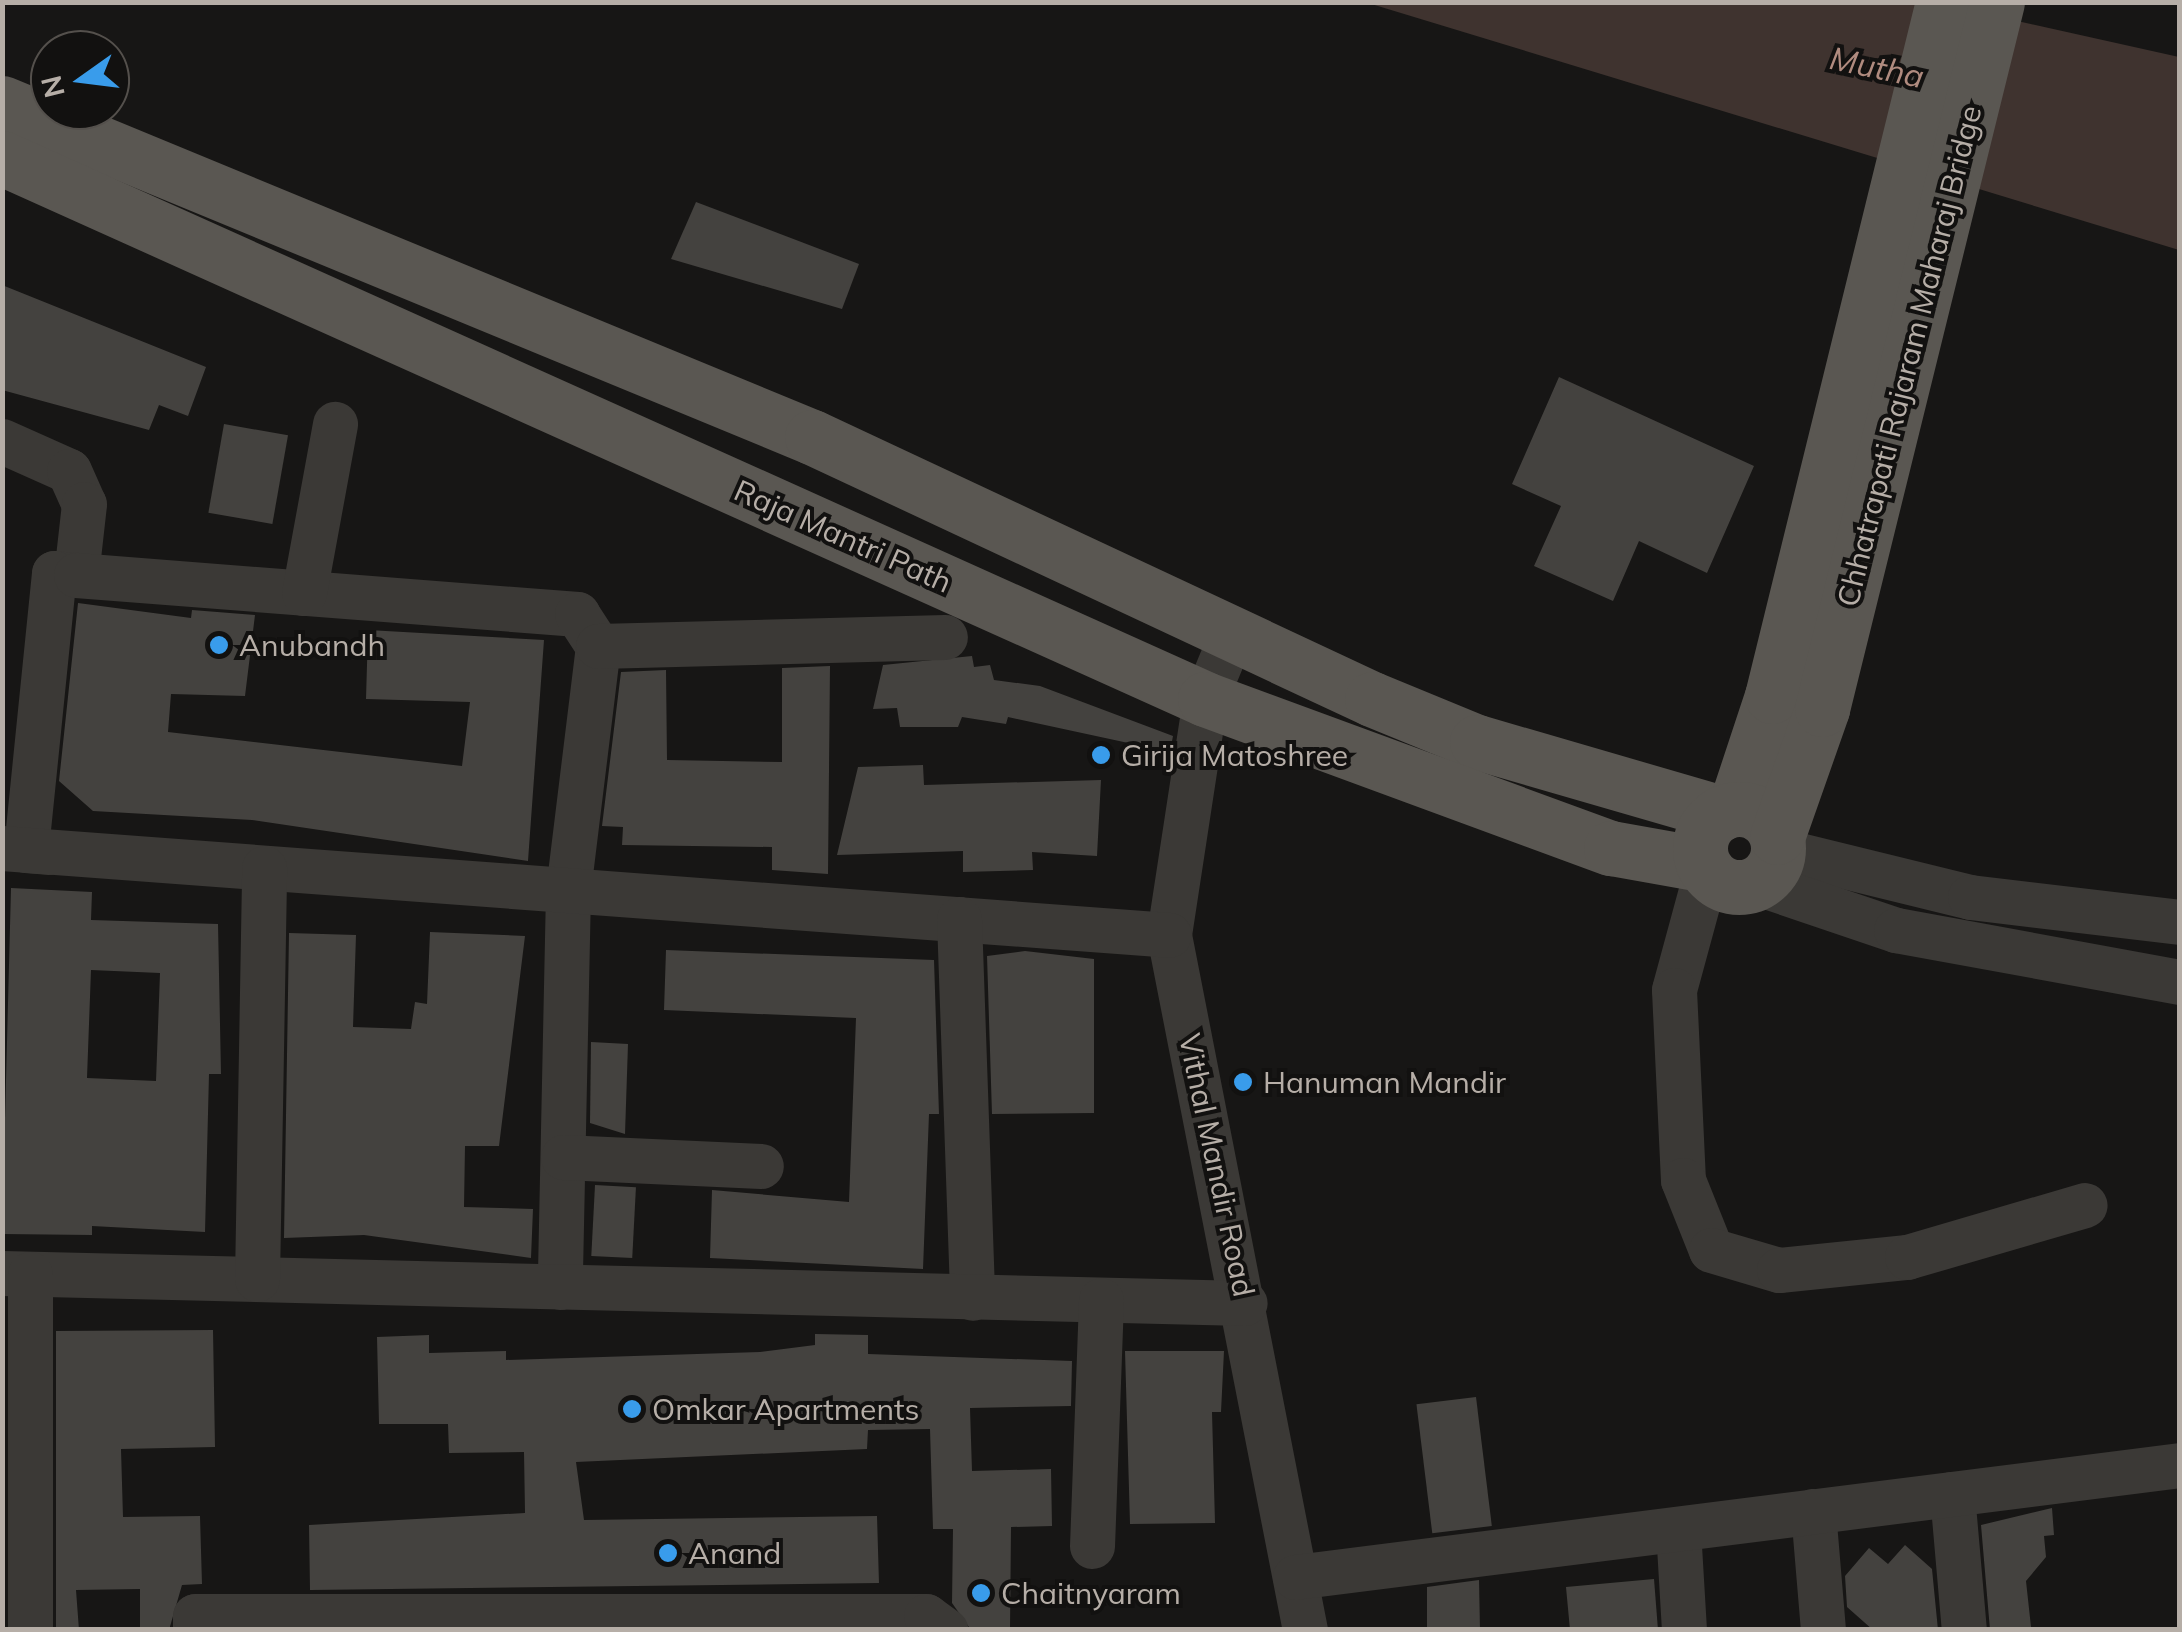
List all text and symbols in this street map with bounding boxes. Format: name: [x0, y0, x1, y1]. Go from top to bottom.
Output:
north arrow: [30, 30, 130, 130]
water label: Mutha: [1827, 38, 1927, 96]
text: N: [33, 72, 72, 101]
street label: Chhatrapati Rajaram Maharaj Bridge: [1829, 102, 1989, 610]
street label: Raja Mantri Path: [729, 472, 957, 600]
place label: Anubandh: [239, 627, 385, 663]
marker: Anubandh: [208, 634, 230, 656]
place label: Girija Matoshree: [1121, 737, 1348, 773]
marker: Girija Matoshree: [1090, 744, 1112, 766]
street label: Vithal Mandir Road: [1172, 1030, 1262, 1300]
place label: Hanuman Mandir: [1263, 1064, 1506, 1100]
marker: Hanuman Mandir: [1232, 1071, 1254, 1093]
place label: Omkar Apartments: [652, 1391, 919, 1427]
marker: Omkar Apartments: [621, 1398, 643, 1420]
place label: Anand: [688, 1535, 781, 1571]
marker: Anand: [657, 1542, 679, 1564]
place label: Chaitnyaram: [1001, 1575, 1181, 1611]
marker: Chaitnyaram: [970, 1582, 992, 1604]

